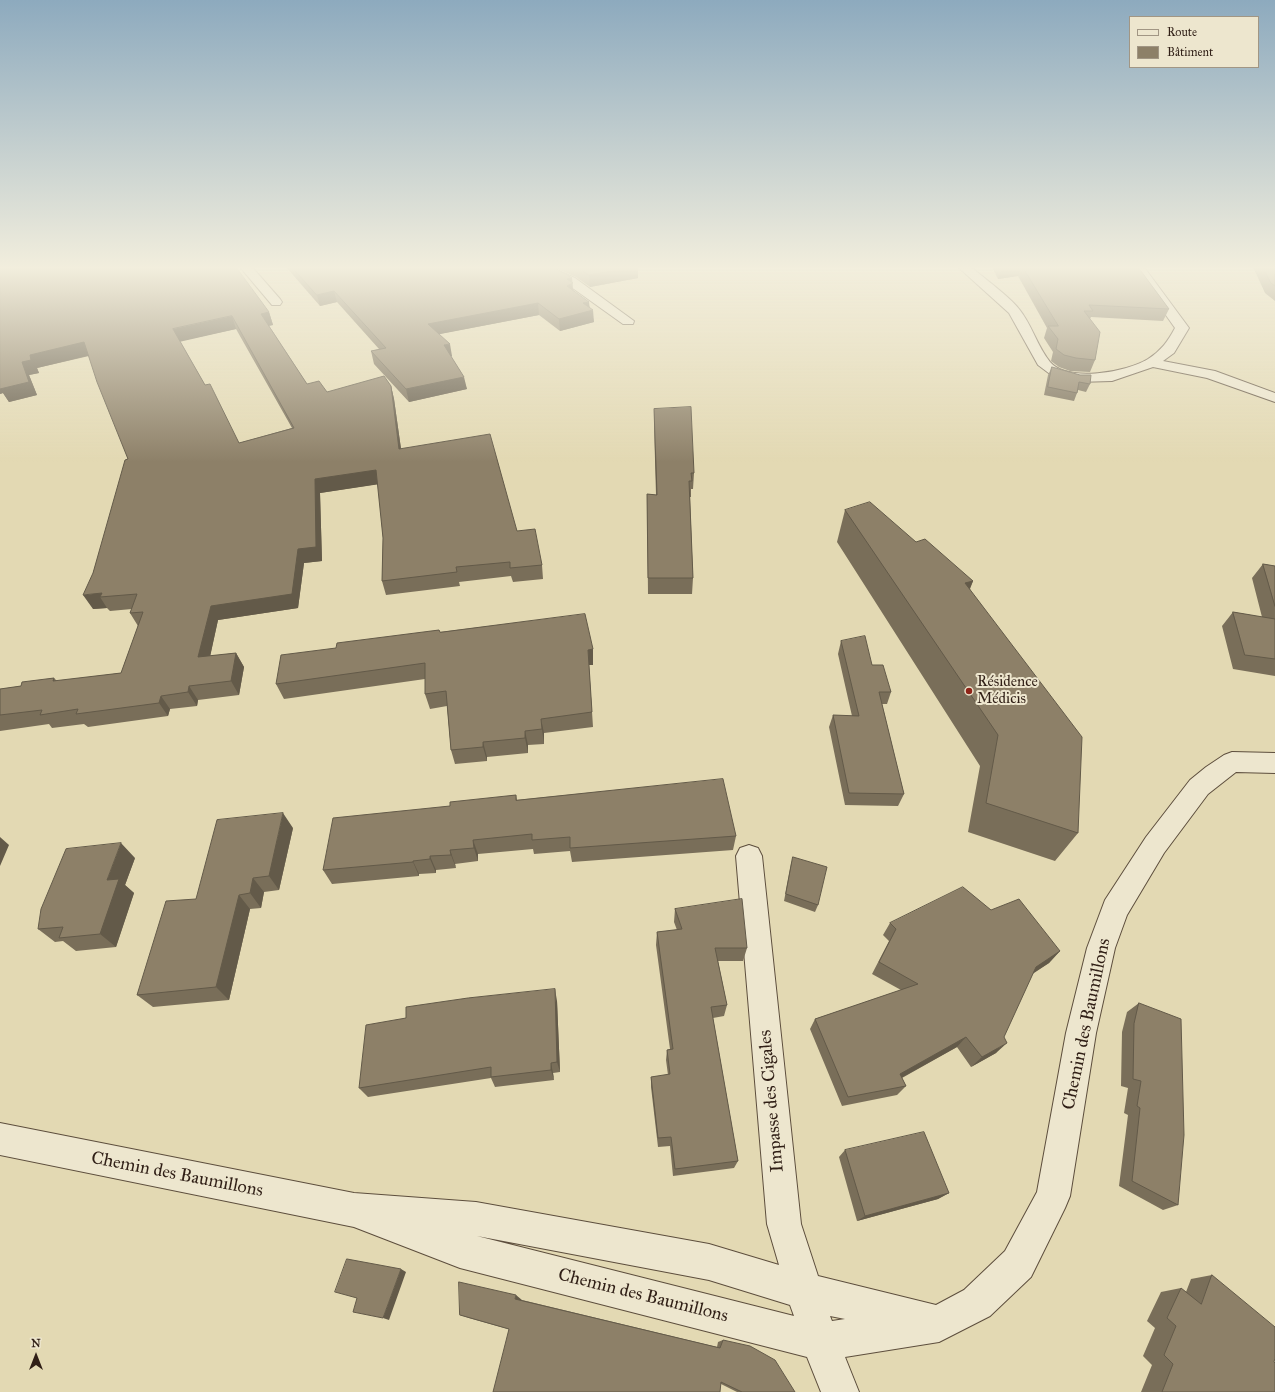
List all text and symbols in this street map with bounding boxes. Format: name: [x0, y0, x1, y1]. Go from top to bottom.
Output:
legend: [1129, 16, 1259, 68]
text: Route: [1167, 25, 1197, 39]
text: Bâtiment: [1167, 45, 1213, 59]
place label: Résidence Médicis: [977, 673, 1038, 708]
marker: Résidence Médicis: [964, 686, 974, 696]
street label: Chemin des Baumillons: [1058, 936, 1116, 1112]
street label: Impasse des Cigales: [755, 1029, 789, 1173]
street label: Chemin des Baumillons: [89, 1148, 265, 1202]
street label: Chemin des Baumillons: [556, 1264, 730, 1328]
north arrow: [16, 1336, 56, 1376]
text: N: [31, 1337, 41, 1350]

